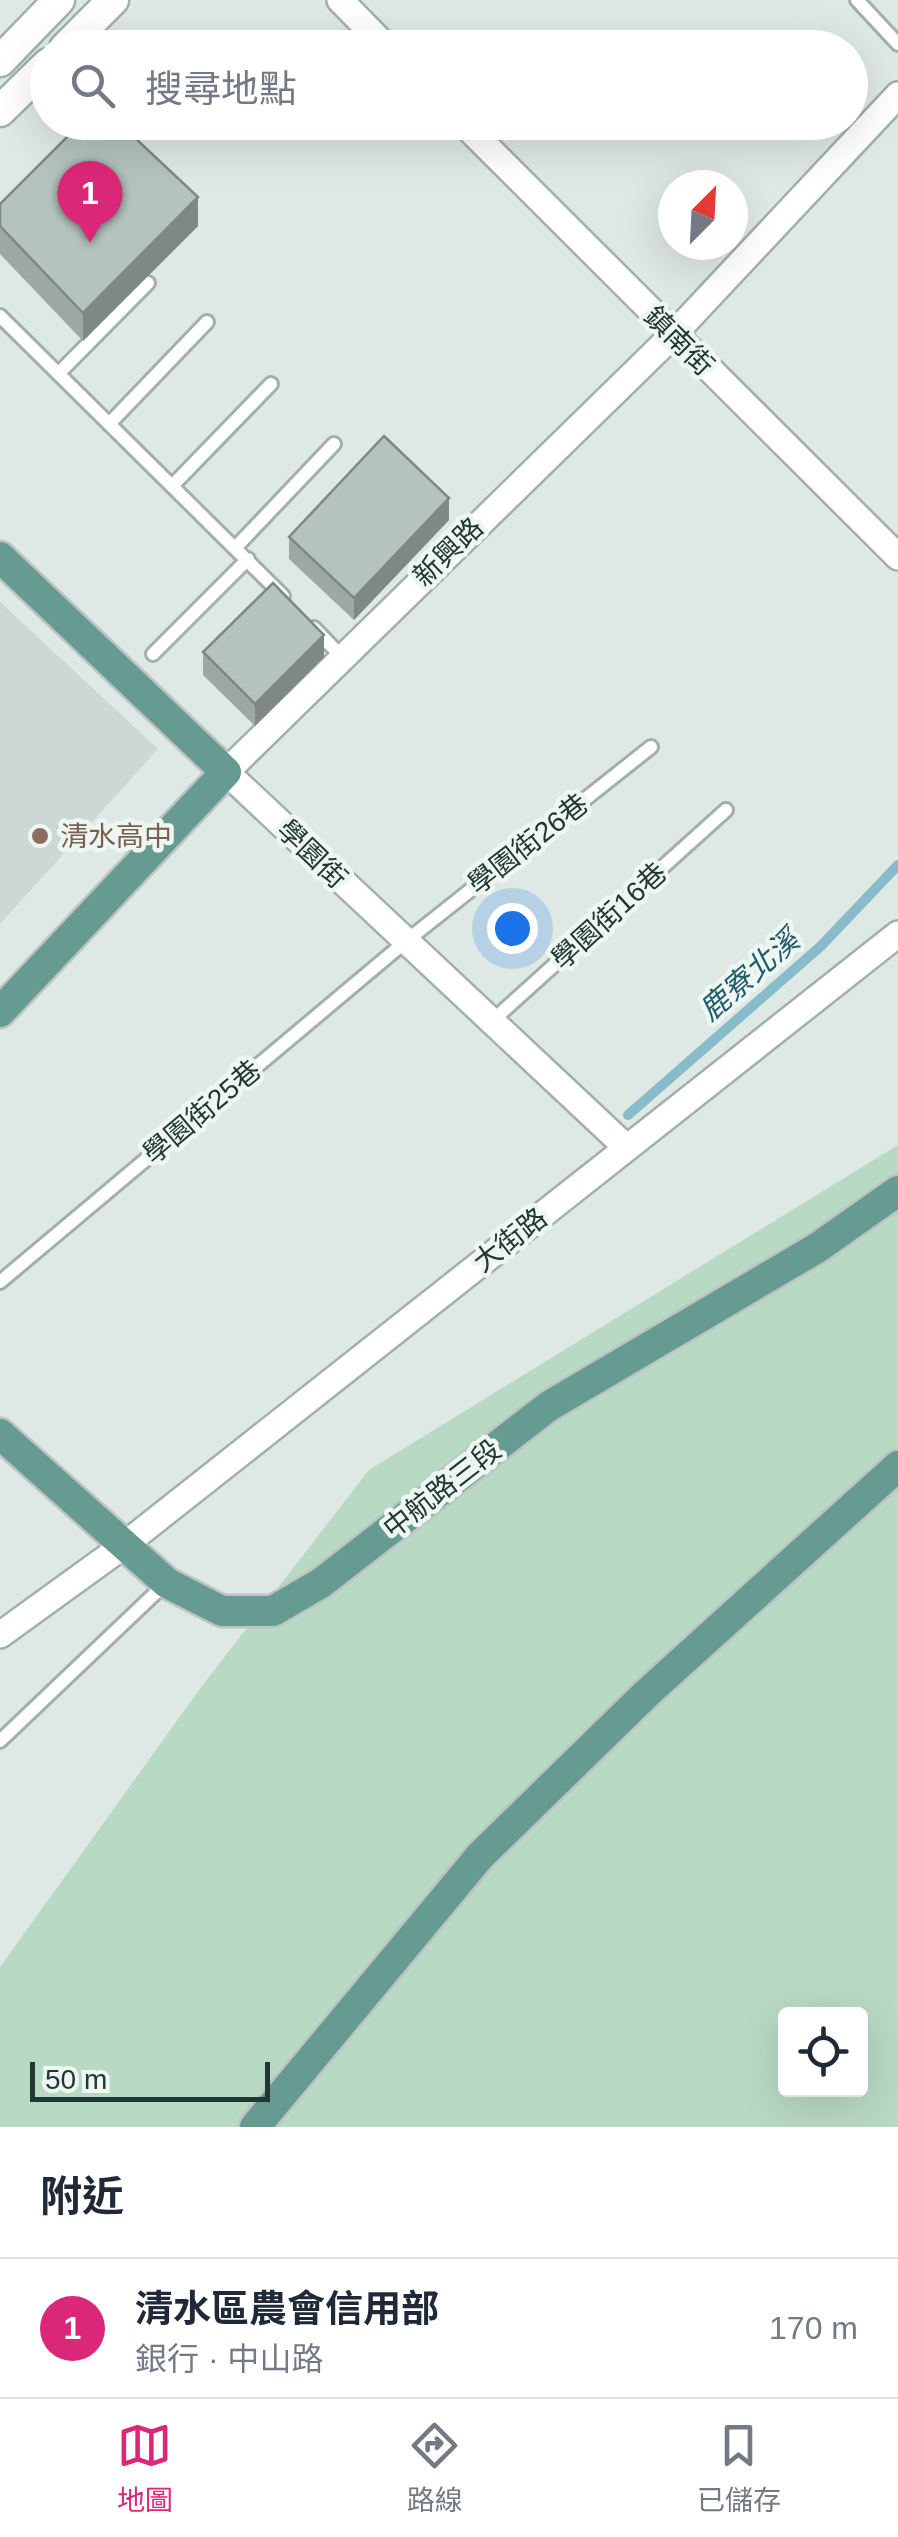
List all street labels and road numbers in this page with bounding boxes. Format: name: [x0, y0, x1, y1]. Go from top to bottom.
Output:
street label: 鎮南街: [638, 300, 720, 382]
street label: 新興路: [407, 512, 489, 592]
street label: 學園街26巷: [462, 788, 594, 900]
street label: 學園街: [271, 814, 353, 894]
street label: 學園街16巷: [545, 857, 673, 975]
street label: 學園街25巷: [137, 1054, 267, 1170]
street label: 大街路: [467, 1202, 553, 1278]
street label: 中航路三段: [377, 1434, 507, 1544]

